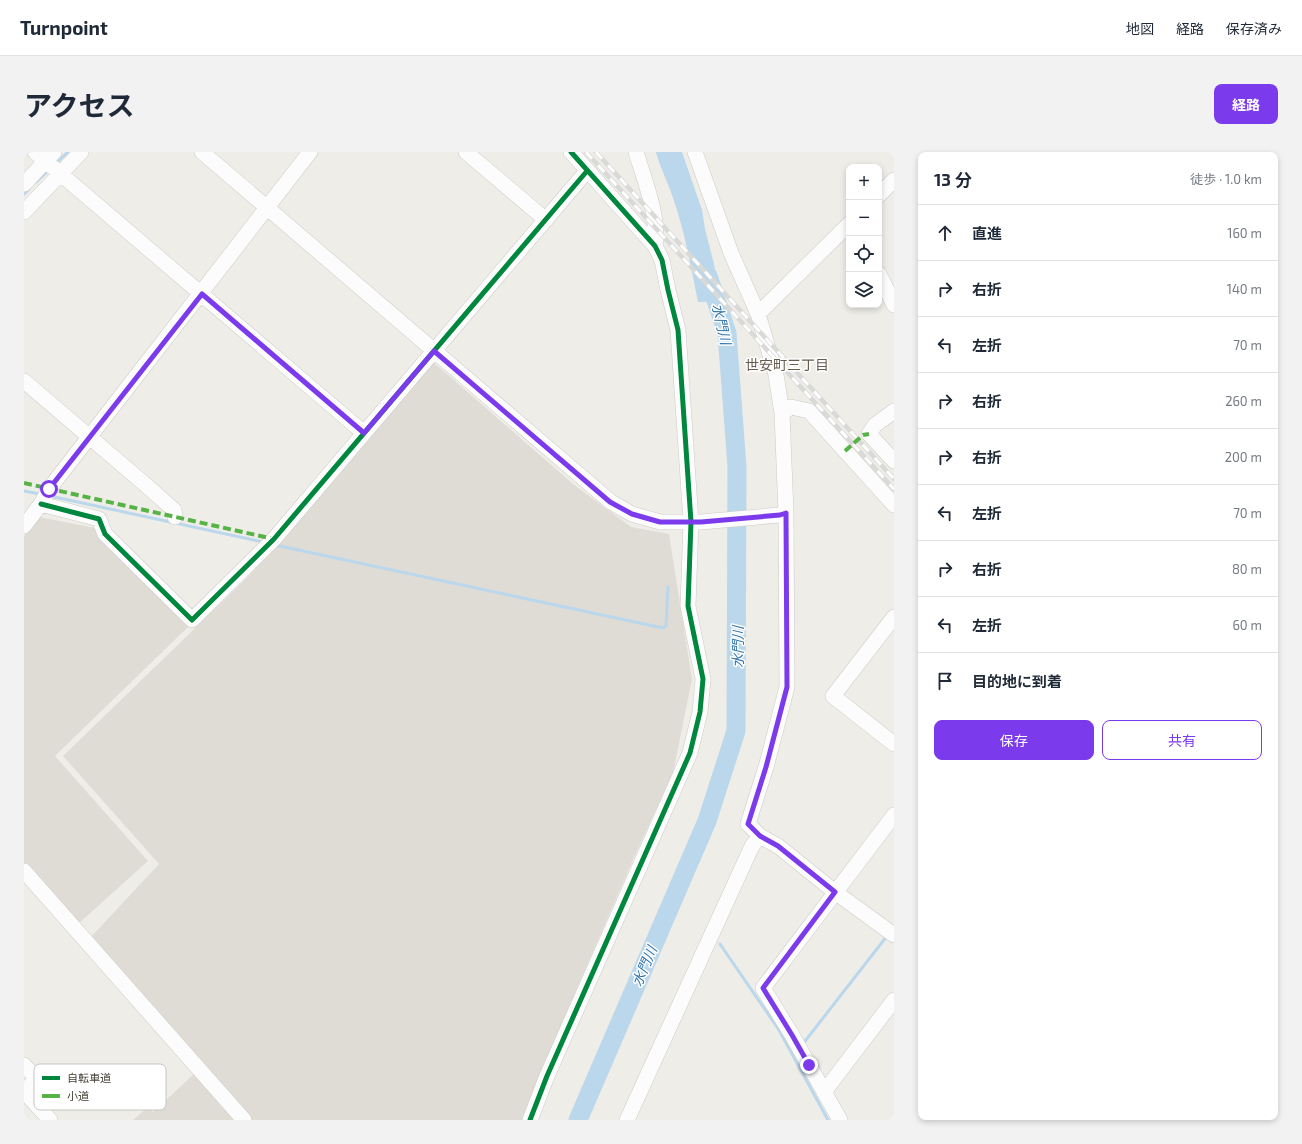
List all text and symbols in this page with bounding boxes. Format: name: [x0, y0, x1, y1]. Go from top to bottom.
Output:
text: Turnpoint: [20, 16, 108, 39]
text: 地図: [1126, 20, 1154, 37]
text: 経路: [1176, 20, 1204, 37]
text: 保存済み: [1226, 20, 1282, 37]
button: 経路: [1214, 84, 1278, 124]
text: アクセス: [24, 88, 135, 122]
map controls: [846, 164, 882, 308]
button: +: [846, 164, 882, 200]
text: 13 分: [934, 169, 972, 189]
text: 徒歩 · 1.0 km: [1190, 171, 1262, 187]
button: −: [846, 200, 882, 236]
icon: ahead: [934, 222, 956, 244]
text: 直進: [972, 224, 1002, 242]
text: 160 m: [1227, 225, 1262, 241]
button: locate: [846, 236, 882, 272]
button: layers: [846, 272, 882, 308]
icon: right: [934, 278, 956, 300]
text: 右折: [972, 280, 1002, 298]
text: 140 m: [1227, 281, 1262, 297]
water label: 水門川: [709, 302, 735, 348]
icon: left: [934, 334, 956, 356]
text: 左折: [972, 336, 1002, 354]
text: 70 m: [1233, 337, 1262, 353]
district label: 世安町三丁目: [745, 356, 829, 373]
icon: right: [934, 390, 956, 412]
text: 右折: [972, 392, 1002, 410]
text: 260 m: [1225, 393, 1262, 409]
icon: right: [934, 446, 956, 468]
text: 右折: [972, 448, 1002, 466]
text: 200 m: [1225, 449, 1262, 465]
route start: [40, 480, 58, 498]
icon: left: [934, 502, 956, 524]
text: 左折: [972, 504, 1002, 522]
text: 70 m: [1233, 505, 1262, 521]
icon: right: [934, 558, 956, 580]
text: 右折: [972, 560, 1002, 578]
text: 80 m: [1232, 561, 1262, 577]
icon: left: [934, 614, 956, 636]
text: 左折: [972, 616, 1002, 634]
text: 60 m: [1232, 617, 1262, 633]
water label: 水門川: [729, 624, 746, 668]
icon: arrive: [934, 670, 956, 692]
text: 目的地に到着: [972, 672, 1062, 690]
button: 保存: [934, 720, 1094, 760]
button: 共有: [1102, 720, 1262, 760]
water label: 水門川: [628, 942, 661, 989]
route end: [800, 1056, 818, 1074]
legend: [34, 1064, 166, 1110]
text: 自転車道: [67, 1071, 111, 1084]
text: 小道: [67, 1089, 89, 1102]

